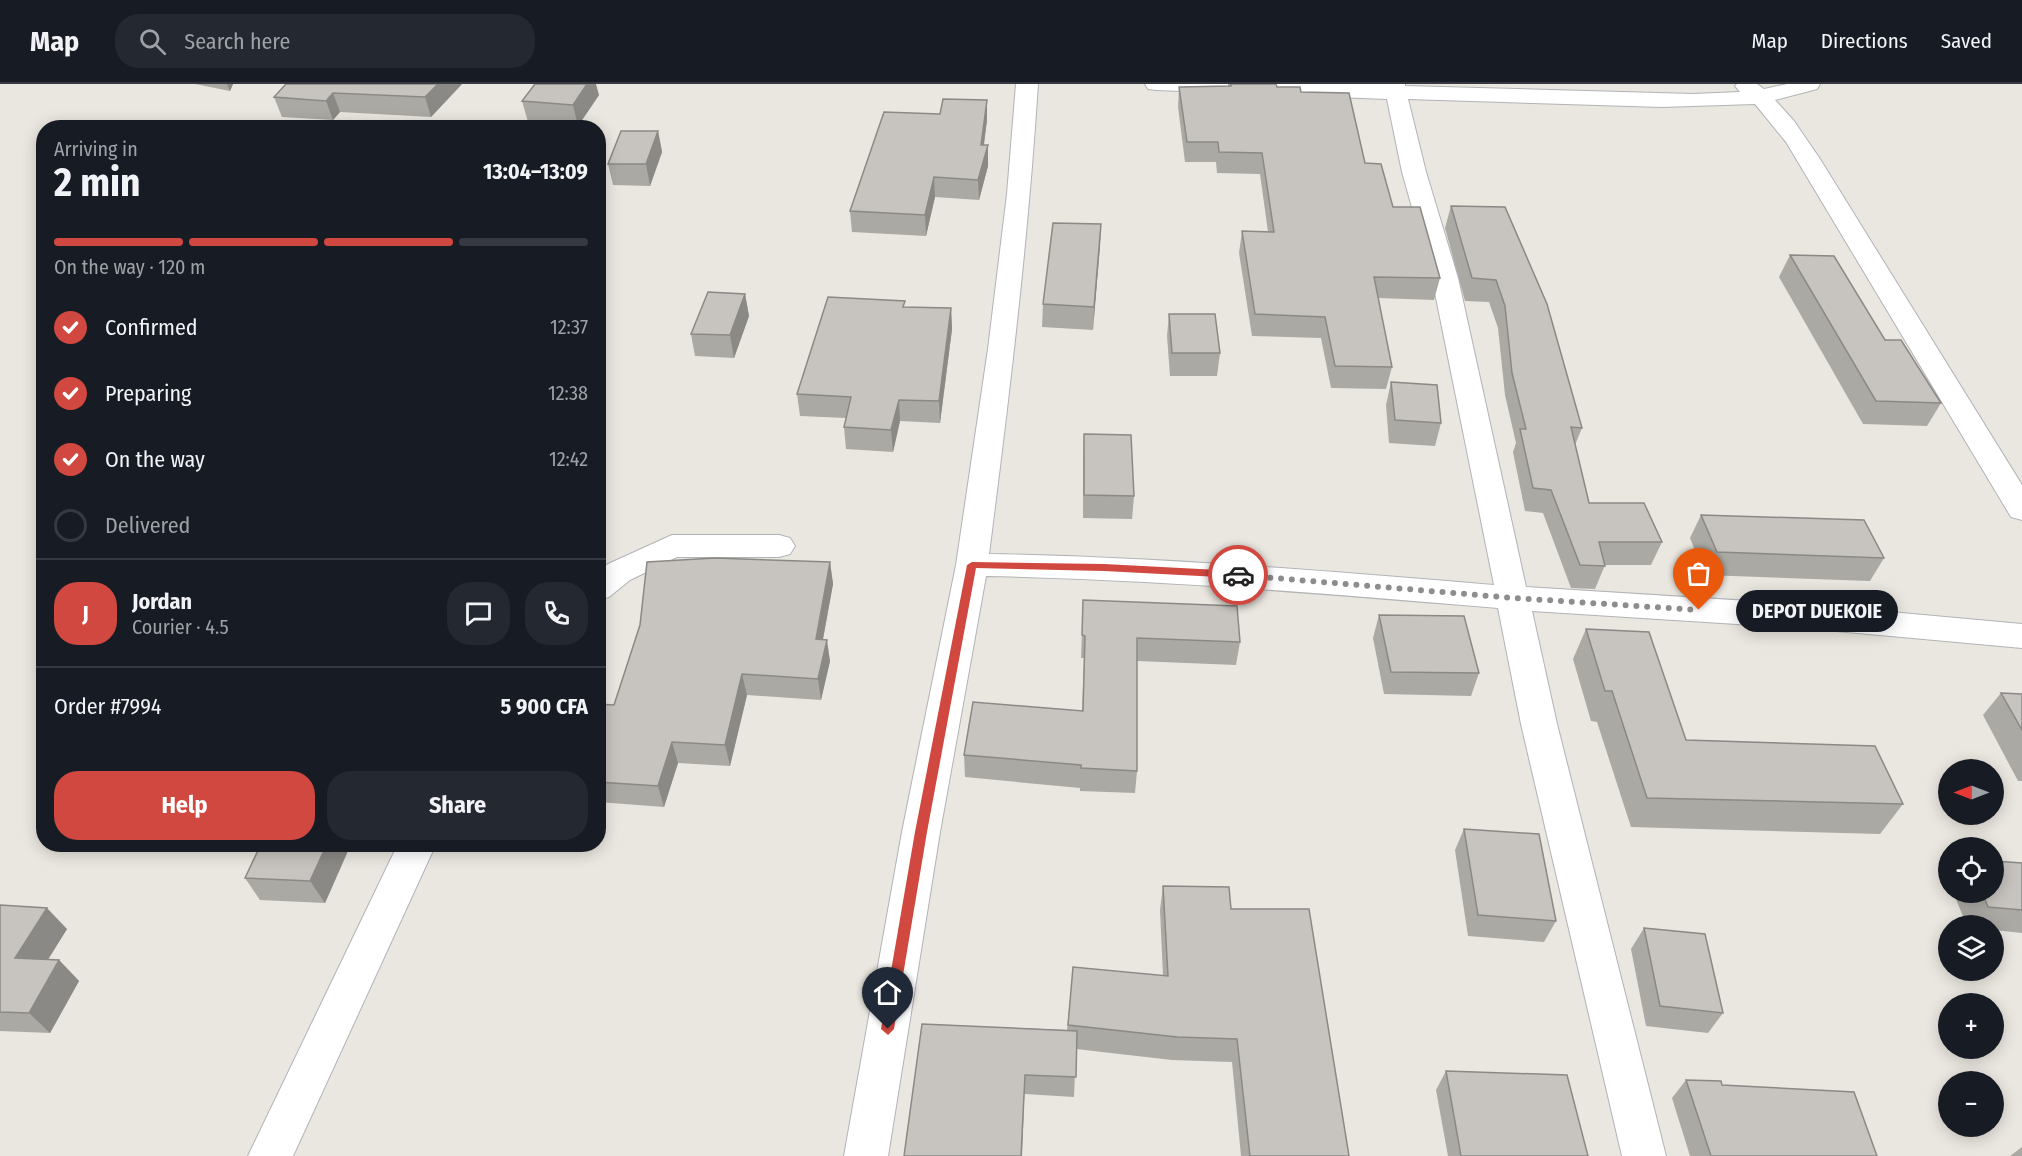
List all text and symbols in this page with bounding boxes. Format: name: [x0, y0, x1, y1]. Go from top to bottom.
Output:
search box: [115, 14, 535, 68]
text: Map: [30, 25, 79, 58]
icon: search: [136, 25, 169, 58]
text: Search here: [184, 28, 290, 55]
text: Map: [1751, 28, 1788, 54]
text: Directions: [1821, 28, 1908, 54]
text: Saved: [1941, 28, 1992, 54]
text: Arriving in: [54, 137, 138, 161]
text: 13:04–13:09: [483, 158, 588, 185]
text: 2 min: [54, 160, 140, 206]
text: On the way · 120 m: [54, 255, 205, 279]
icon: check: [54, 311, 87, 344]
text: Confirmed: [105, 314, 198, 341]
text: 12:37: [550, 315, 588, 339]
icon: check: [54, 377, 87, 410]
text: Preparing: [105, 380, 191, 407]
text: 12:38: [548, 381, 588, 405]
icon: check: [54, 443, 87, 476]
text: On the way: [105, 446, 205, 473]
text: 12:42: [549, 447, 588, 471]
text: Delivered: [105, 512, 190, 539]
courier: [1208, 545, 1268, 605]
pin: [1673, 548, 1724, 610]
icon: bag: [1682, 557, 1715, 590]
icon: car: [1222, 559, 1255, 592]
button: chat: [447, 582, 510, 645]
button: phone: [525, 582, 588, 645]
text: Jordan: [132, 588, 192, 615]
callout: DEPOT DUEKOIE: [1735, 589, 1897, 631]
text: DEPOT DUEKOIE: [1752, 599, 1882, 623]
text: J: [82, 600, 89, 627]
text: Courier · 4.5: [132, 615, 229, 639]
text: Order #7994: [54, 693, 161, 720]
text: 5 900 CFA: [501, 693, 588, 720]
north arrow: [1938, 759, 2004, 825]
map controls: [1938, 759, 2004, 1137]
button: Help: [54, 771, 315, 840]
button: Share: [327, 771, 588, 840]
button: locate: [1938, 837, 2004, 903]
button: layers: [1938, 915, 2004, 981]
pin: [862, 967, 913, 1029]
icon: home: [871, 976, 904, 1009]
button: +: [1938, 993, 2004, 1059]
button: −: [1938, 1071, 2004, 1137]

